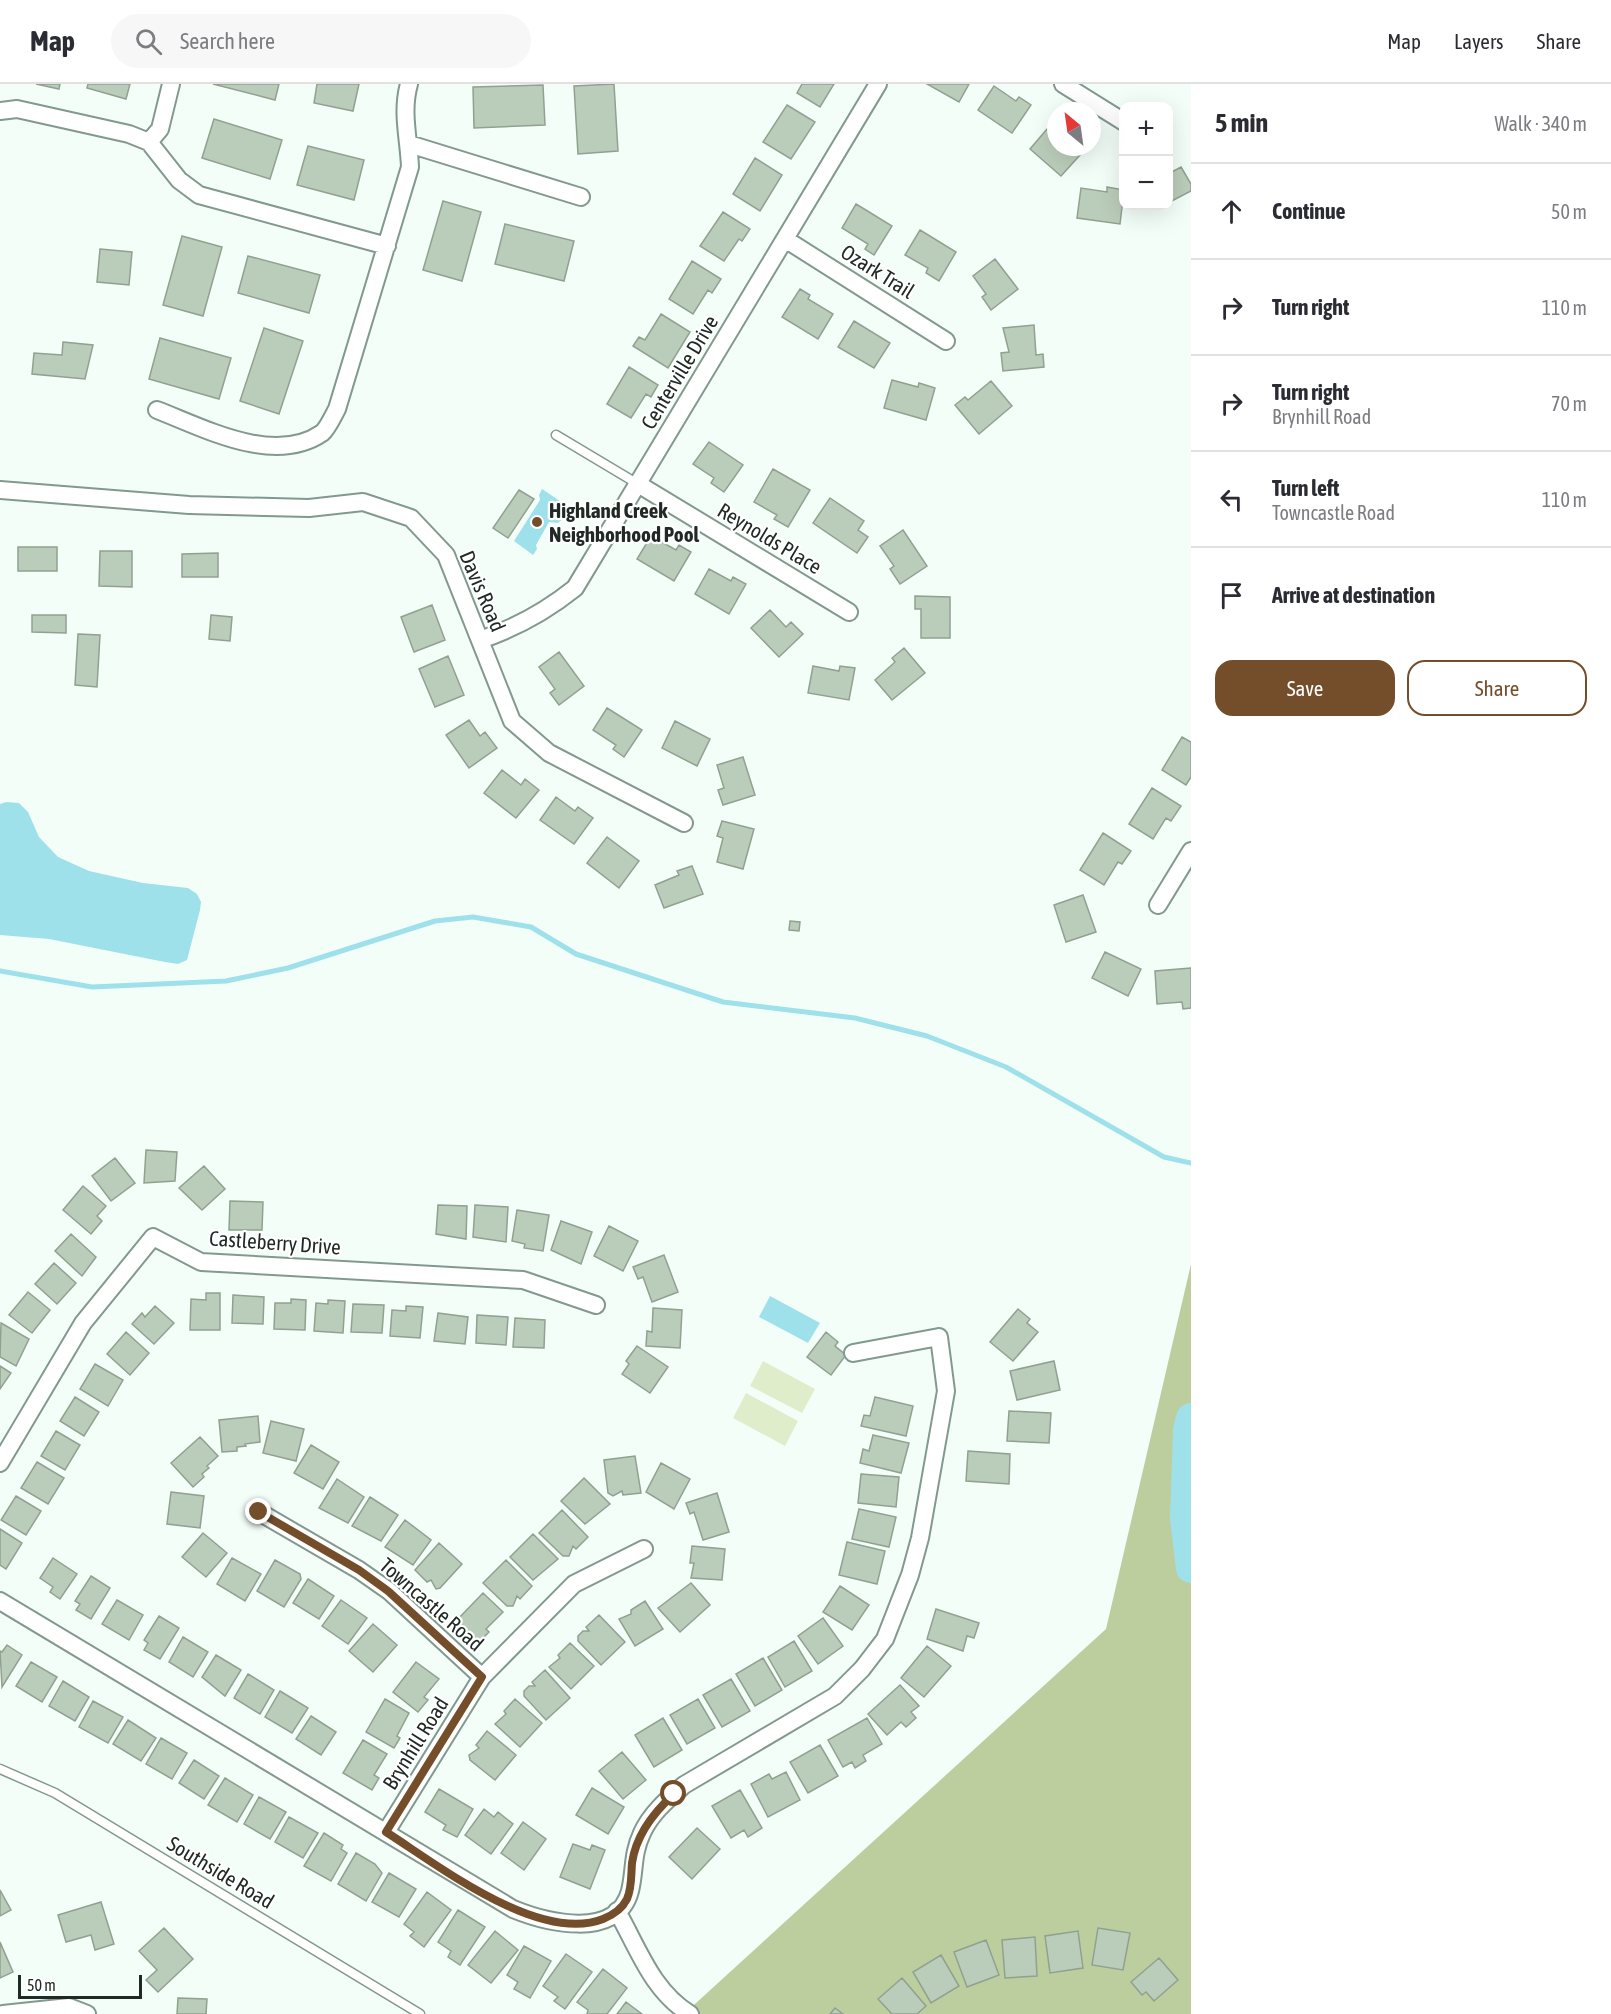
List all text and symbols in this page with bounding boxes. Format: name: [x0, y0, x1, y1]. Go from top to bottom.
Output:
search box: [111, 14, 531, 68]
text: Map: [30, 25, 75, 57]
icon: search: [132, 25, 165, 58]
text: Search here: [180, 28, 275, 54]
text: Map: [1387, 29, 1421, 53]
text: Layers: [1454, 29, 1504, 53]
text: Share: [1537, 29, 1581, 53]
north arrow: [1047, 102, 1101, 156]
map controls: [1119, 102, 1173, 210]
button: +: [1119, 102, 1173, 156]
text: 5 min: [1215, 108, 1268, 138]
text: Walk · 340 m: [1495, 112, 1587, 135]
button: −: [1119, 156, 1173, 210]
icon: ahead: [1215, 195, 1248, 228]
text: Continue: [1272, 198, 1346, 224]
text: 50 m: [1551, 200, 1587, 223]
street label: Ozark Trail: [837, 239, 919, 303]
icon: right: [1215, 291, 1248, 324]
text: Turn right: [1272, 294, 1349, 320]
text: 110 m: [1542, 296, 1587, 319]
street label: Centerville Drive: [636, 311, 722, 433]
text: Turn right: [1272, 379, 1349, 405]
icon: right: [1215, 387, 1248, 420]
text: 70 m: [1551, 392, 1587, 415]
text: Brynhill Road: [1272, 405, 1371, 428]
text: Turn left: [1272, 475, 1339, 501]
icon: left: [1215, 483, 1248, 516]
text: 110 m: [1542, 488, 1587, 511]
place label: Highland Creek Neighborhood Pool: [549, 498, 700, 546]
street label: Reynolds Place: [714, 498, 826, 578]
text: Towncastle Road: [1272, 501, 1395, 524]
marker: Highland Creek Neighborhood Pool: [530, 515, 544, 529]
street label: Davis Road: [455, 547, 511, 635]
icon: arrive: [1215, 579, 1248, 612]
text: Arrive at destination: [1272, 582, 1435, 608]
button: Save: [1215, 660, 1395, 716]
button: Share: [1407, 660, 1587, 716]
street label: Castleberry Drive: [208, 1225, 342, 1259]
route end: [245, 1498, 271, 1524]
street label: Towncastle Road: [375, 1553, 489, 1655]
street label: Brynhill Road: [377, 1692, 453, 1794]
route start: [660, 1780, 686, 1806]
street label: Southside Road: [163, 1831, 279, 1913]
scale bar: [18, 1972, 142, 2000]
text: 50 m: [27, 1976, 56, 1994]

